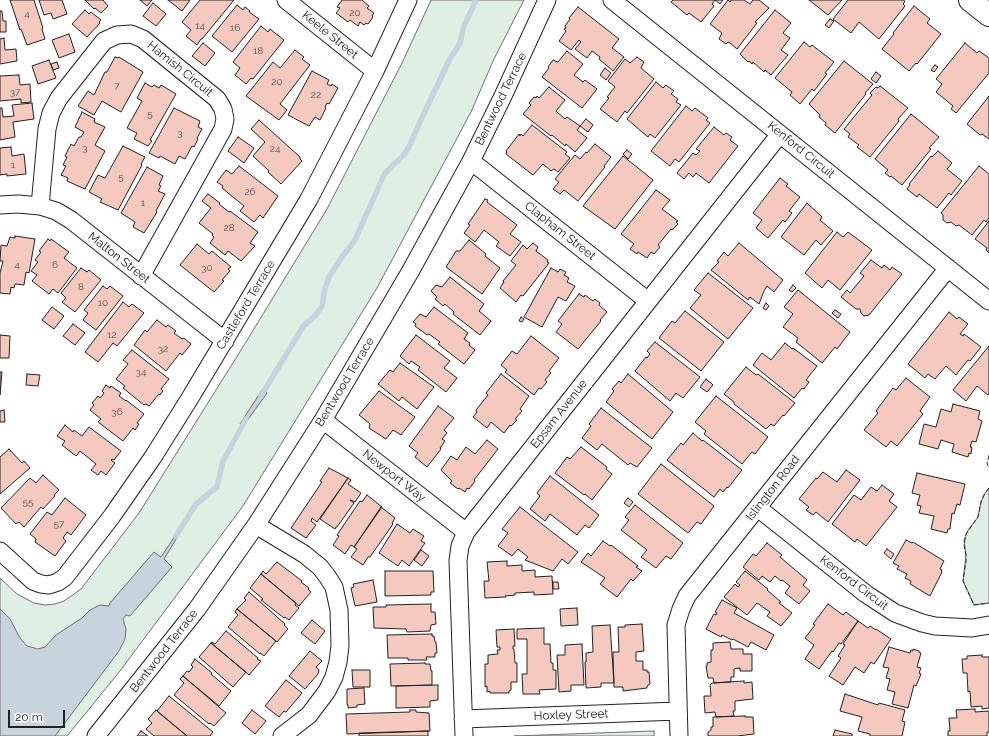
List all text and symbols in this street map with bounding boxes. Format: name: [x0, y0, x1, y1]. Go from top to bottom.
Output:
house number: 20: [349, 7, 361, 19]
house number: 4: [24, 8, 30, 20]
street label: Keele Street: [299, 8, 361, 62]
house number: 14: [195, 20, 205, 32]
house number: 16: [230, 22, 240, 34]
street label: Hamish Circuit: [144, 38, 216, 100]
house number: 18: [253, 45, 263, 57]
street label: Bentwood Terrace: [472, 50, 530, 148]
house number: 20: [271, 76, 283, 88]
house number: 7: [114, 80, 120, 92]
house number: 37: [10, 86, 20, 98]
house number: 22: [311, 89, 321, 101]
house number: 5: [147, 108, 153, 120]
street label: Kenford Circuit: [765, 119, 837, 181]
house number: 3: [177, 127, 183, 139]
house number: 3: [82, 142, 88, 154]
house number: 24: [270, 143, 280, 155]
house number: 1: [11, 159, 15, 171]
house number: 5: [118, 171, 124, 183]
house number: 26: [244, 186, 256, 198]
house number: 1: [141, 197, 145, 209]
street label: Clapham Street: [522, 199, 598, 263]
house number: 28: [223, 222, 235, 234]
street label: Malton Street: [85, 229, 153, 287]
street label: Castleford Terrace: [214, 258, 278, 352]
house number: 4: [14, 259, 20, 271]
house number: 6: [52, 259, 58, 271]
house number: 30: [201, 262, 213, 274]
house number: 8: [78, 281, 84, 293]
house number: 10: [98, 297, 108, 309]
house number: 12: [107, 329, 117, 341]
street label: Bentwood Terrace: [313, 335, 377, 429]
house number: 32: [158, 343, 168, 355]
house number: 34: [136, 366, 146, 378]
street label: Epsam Avenue: [528, 377, 590, 451]
house number: 36: [111, 406, 123, 418]
street label: Newport Way: [359, 447, 429, 505]
street label: Islington Road: [743, 452, 803, 524]
house number: 55: [23, 496, 33, 508]
house number: 57: [54, 518, 64, 530]
street label: Kenford Circuit: [817, 553, 891, 613]
street label: Bentwood Terrace: [127, 606, 201, 696]
scale bar: [10, 702, 67, 728]
street label: Hoxley Street: [533, 707, 609, 723]
text: 20 m: [15, 710, 43, 724]

